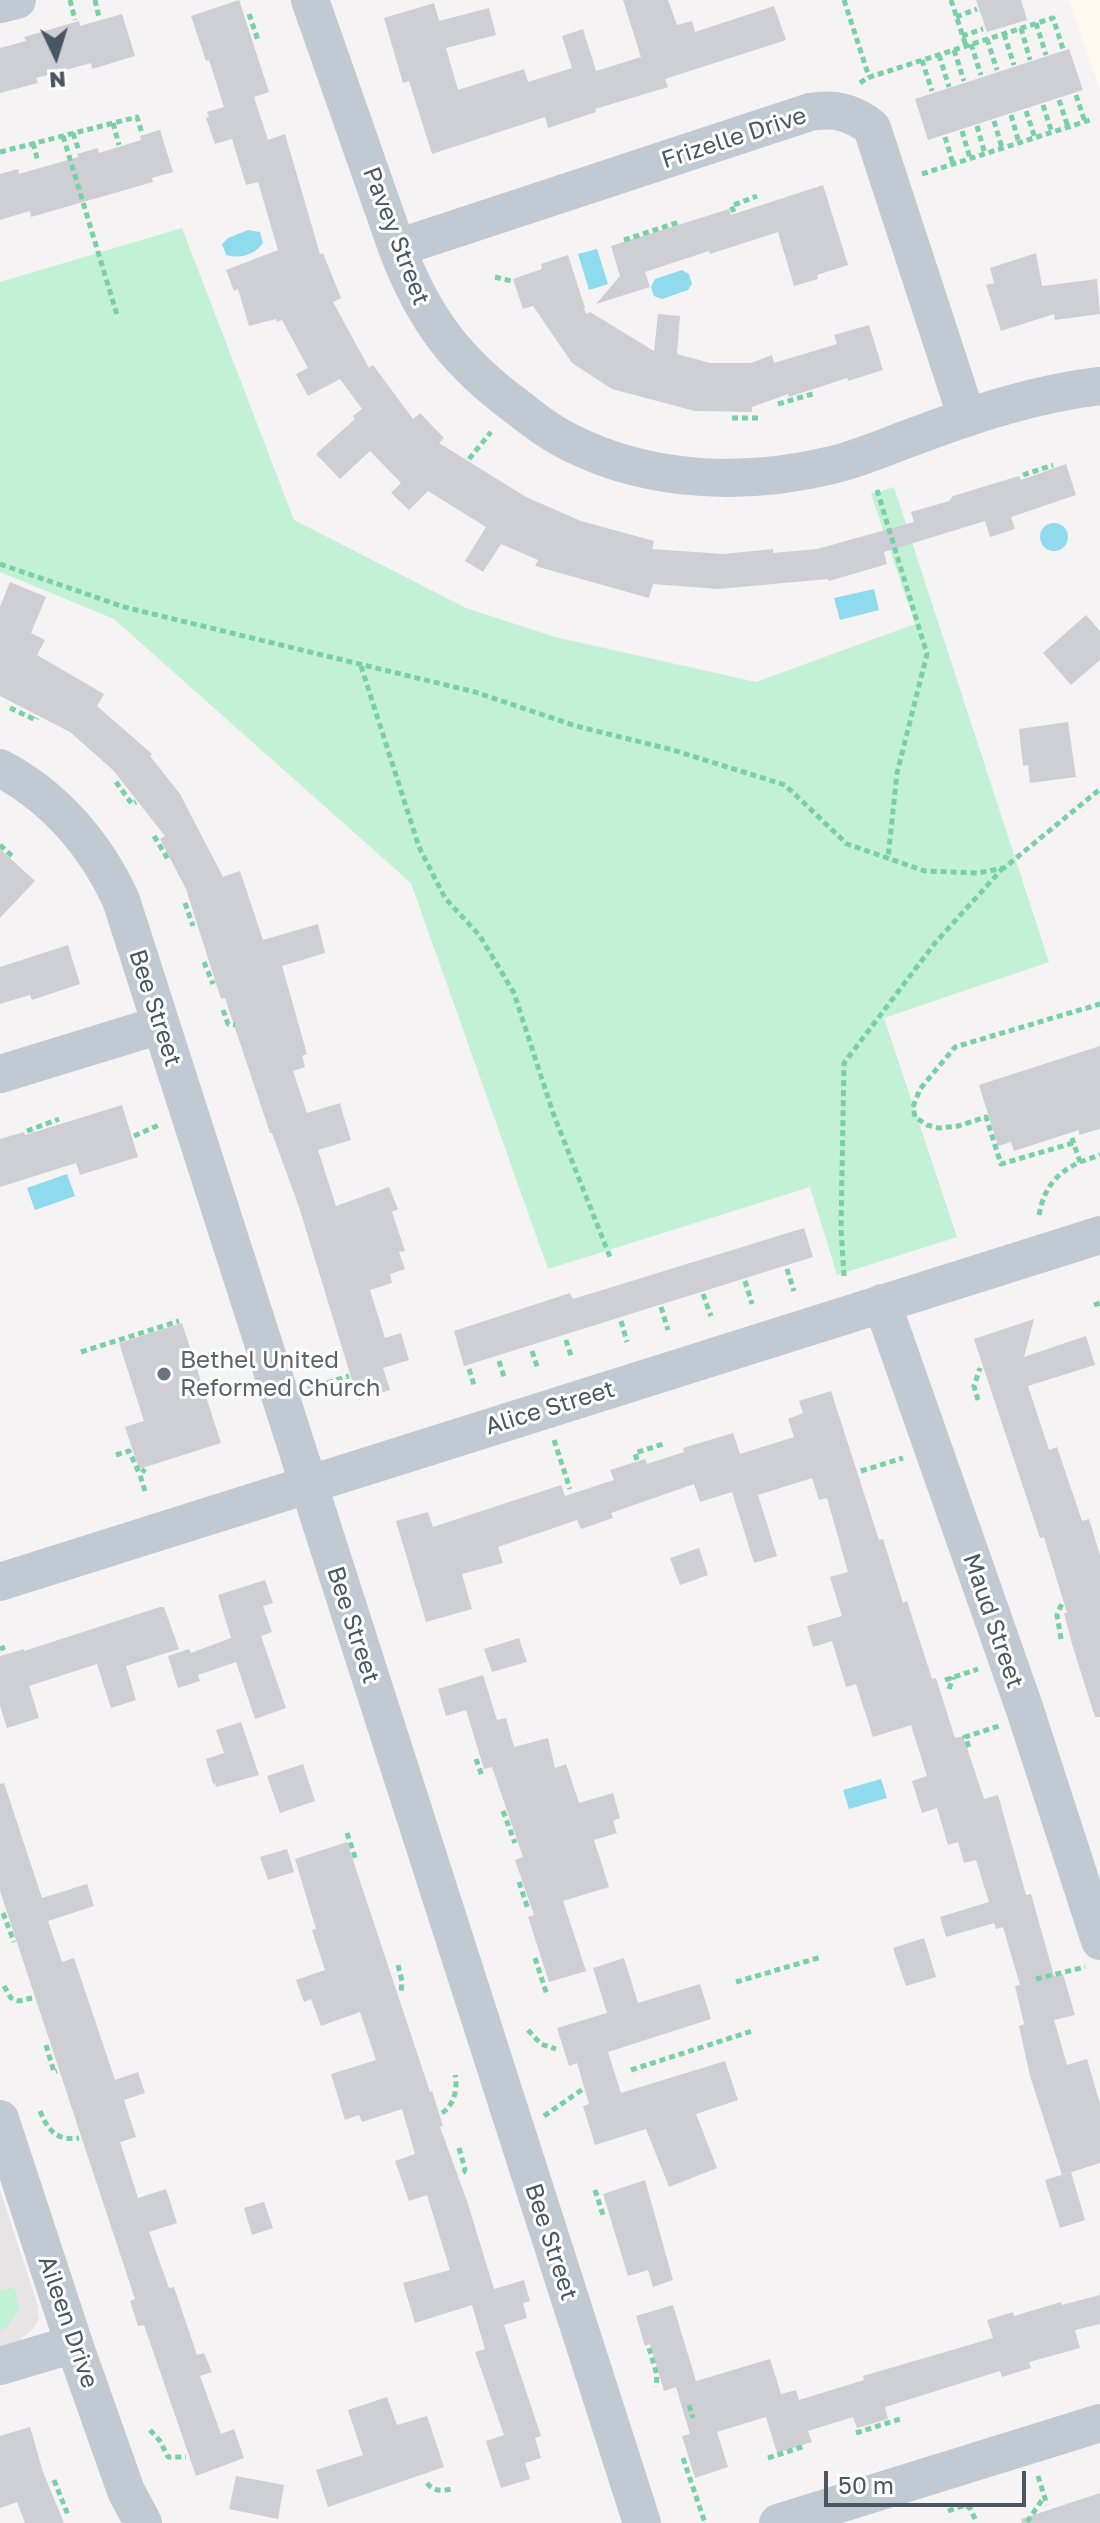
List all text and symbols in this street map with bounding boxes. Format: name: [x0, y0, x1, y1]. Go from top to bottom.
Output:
north arrow: [16, 16, 96, 96]
text: N: [48, 66, 67, 94]
street label: Frizelle Drive: [658, 101, 810, 175]
street label: Pavey Street: [356, 163, 436, 309]
street label: Bee Street: [123, 946, 187, 1070]
place label: Bethel United Reformed Church: [180, 1346, 381, 1402]
marker: Bethel United Reformed Church: [155, 1365, 173, 1383]
street label: Alice Street: [482, 1375, 618, 1441]
street label: Maud Street: [957, 1550, 1029, 1692]
street label: Bee Street: [321, 1563, 385, 1687]
street label: Bee Street: [519, 2180, 583, 2304]
street label: Aileen Drive: [32, 2252, 104, 2392]
scale bar: [828, 2455, 1030, 2505]
text: 50 m: [838, 2470, 894, 2499]

